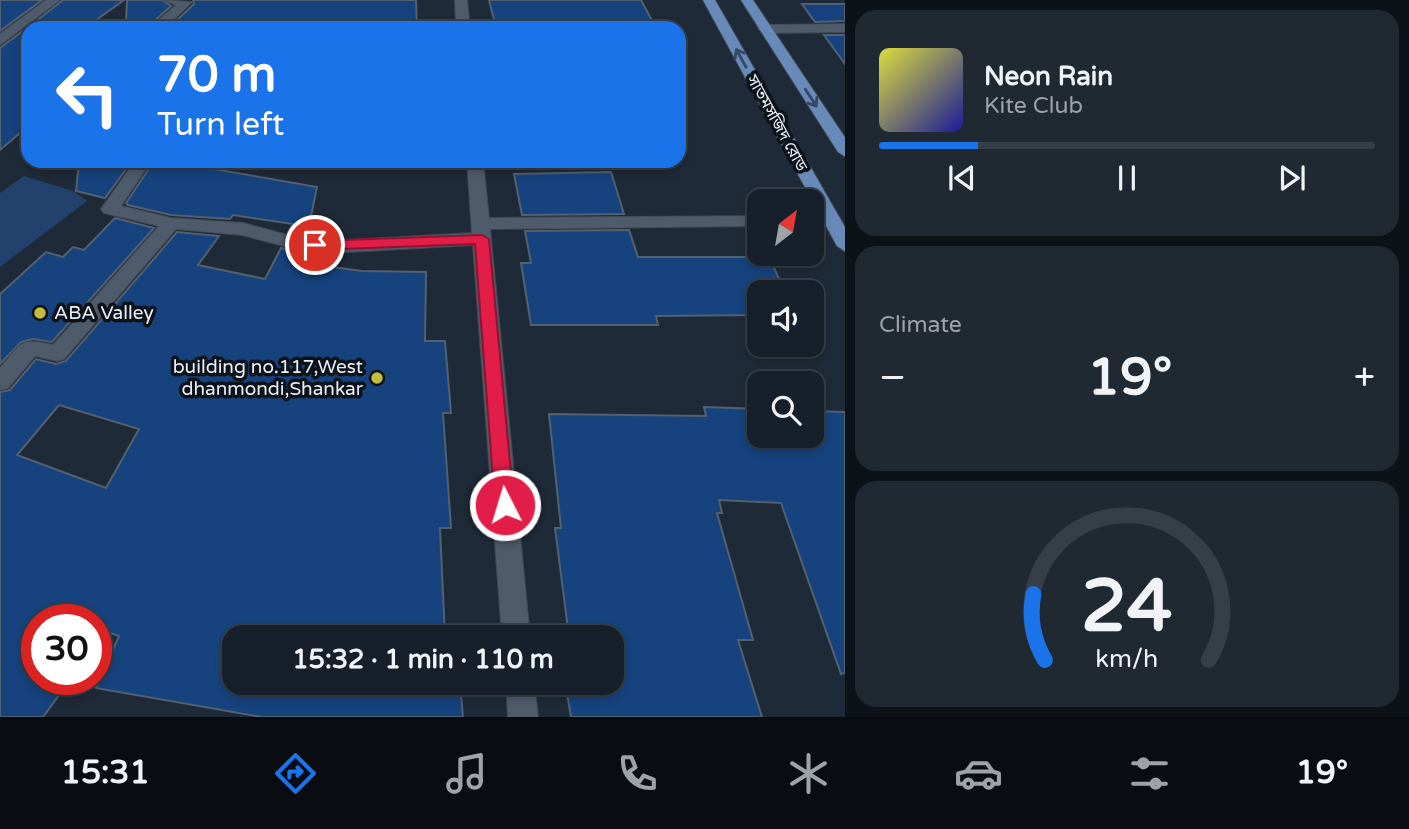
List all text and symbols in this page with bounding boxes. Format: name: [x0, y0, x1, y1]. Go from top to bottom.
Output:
text: 70 m: [157, 46, 276, 105]
one-way arrow: [734, 48, 748, 68]
icon: left: [42, 49, 133, 140]
text: Neon Rain: [984, 61, 1113, 92]
street label: সাতমসজিদ রোড: [742, 70, 812, 175]
one-way arrow: [804, 88, 818, 108]
text: Kite Club: [984, 92, 1083, 120]
text: Turn left: [157, 106, 284, 144]
icon: previous: [943, 159, 981, 197]
icon: pause: [1108, 159, 1146, 197]
icon: next: [1273, 159, 1311, 197]
north arrow: [747, 189, 824, 266]
map controls: [747, 189, 824, 448]
pin: [285, 215, 345, 275]
icon: arrive: [296, 226, 334, 264]
button: sound: [747, 280, 824, 357]
place label: ABA Valley: [54, 302, 154, 324]
marker: ABA Valley: [32, 305, 48, 321]
text: Climate: [879, 311, 962, 339]
text: 19°: [1087, 346, 1172, 409]
text: −: [879, 355, 906, 401]
text: +: [1354, 355, 1375, 401]
place label: building no.117,West dhanmondi,Shankar: [173, 356, 364, 400]
marker: building no.117,West dhanmondi,Shankar: [369, 370, 385, 386]
button: search: [747, 371, 824, 448]
position arrow: [468, 468, 542, 542]
text: 24: [1081, 564, 1173, 652]
speed limit sign: 30: [21, 604, 112, 695]
text: 15:32 · 1 min · 110 m: [292, 644, 554, 675]
text: km/h: [1096, 644, 1158, 674]
icon: directions: [271, 749, 320, 798]
icon: music: [442, 749, 491, 798]
icon: phone: [613, 749, 662, 798]
icon: climate: [784, 749, 833, 798]
icon: car: [954, 749, 1003, 798]
icon: filters: [1125, 749, 1174, 798]
text: 15:31: [61, 754, 150, 792]
text: 19°: [1296, 754, 1348, 792]

